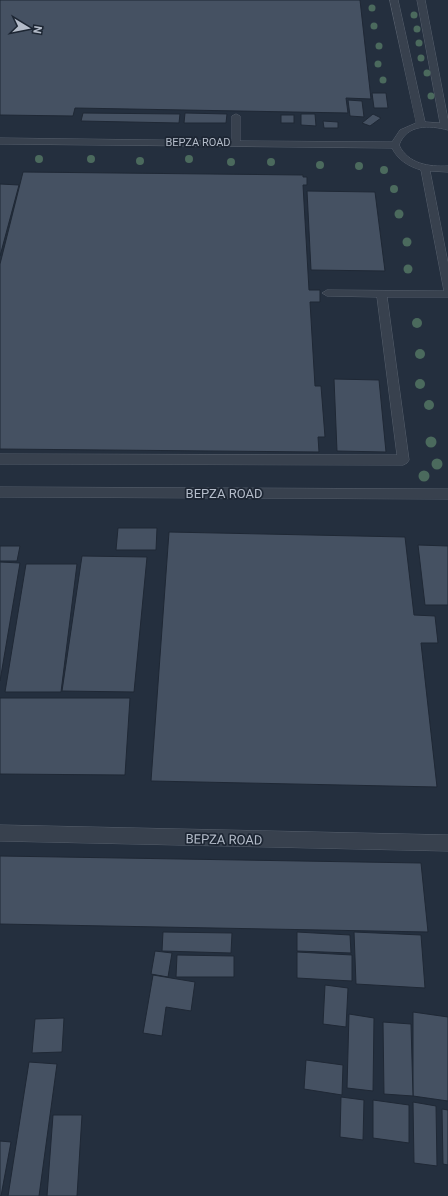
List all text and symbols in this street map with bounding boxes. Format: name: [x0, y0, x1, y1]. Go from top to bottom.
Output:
north arrow: [8, 8, 48, 48]
text: N: [30, 25, 44, 35]
street label: BEPZA ROAD: [165, 136, 231, 149]
street label: BEPZA ROAD: [186, 486, 262, 501]
street label: BEPZA ROAD: [185, 831, 263, 848]

